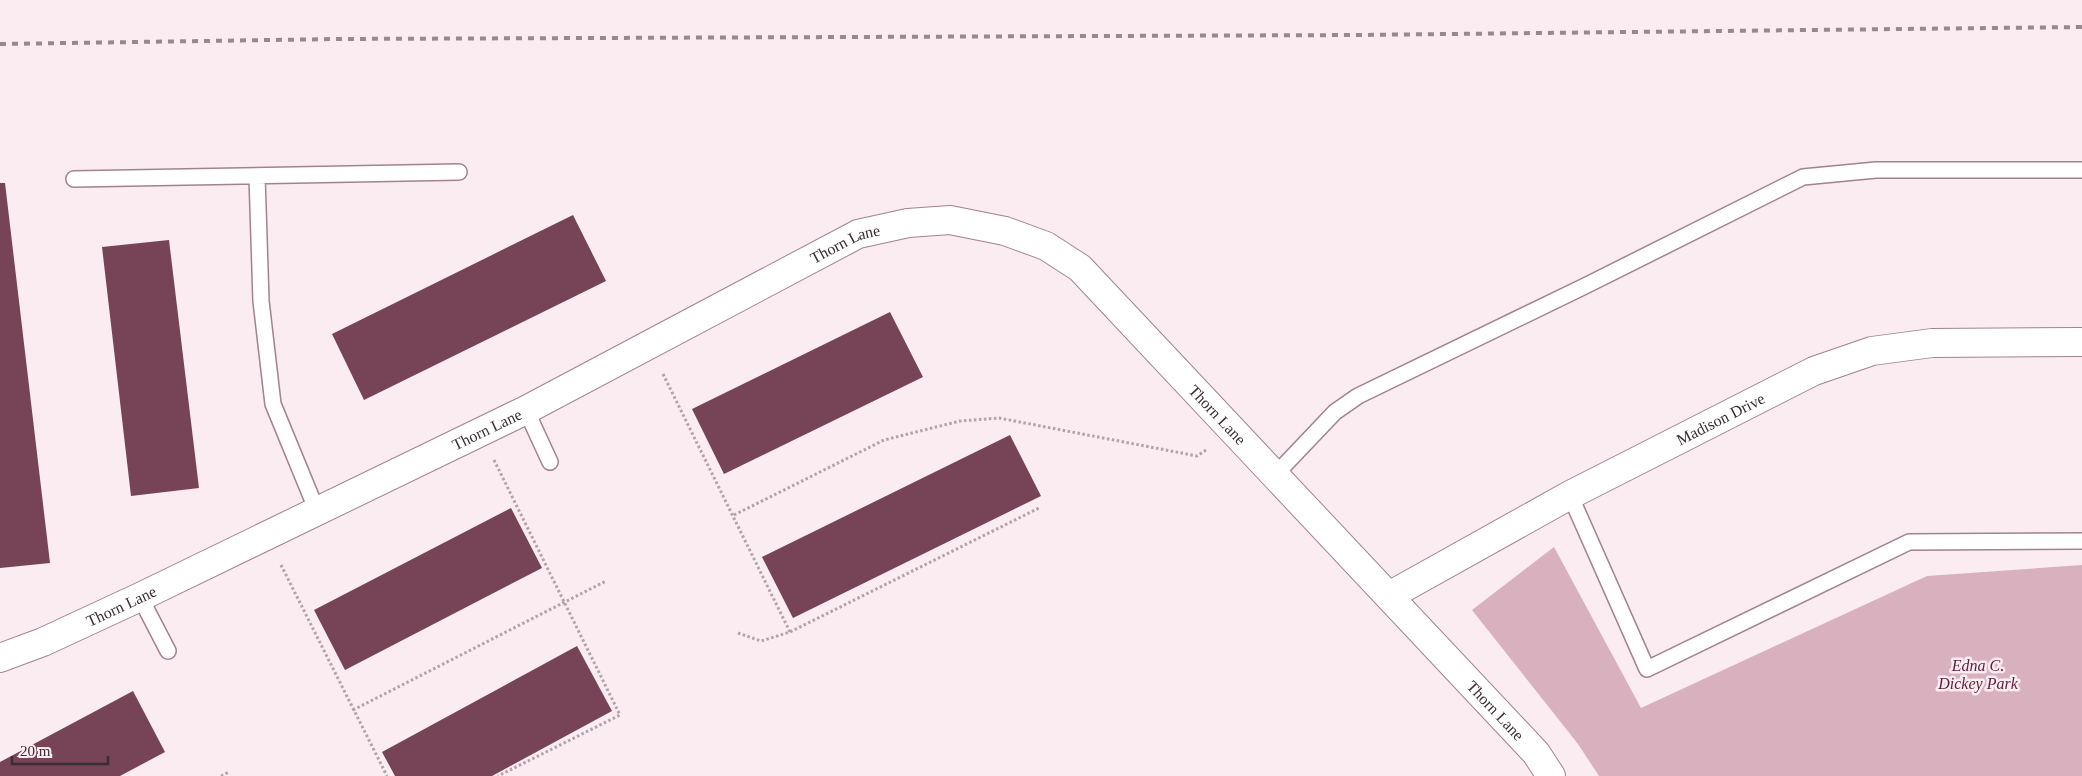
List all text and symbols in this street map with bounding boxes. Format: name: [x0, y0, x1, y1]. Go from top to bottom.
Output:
street label: Thorn Lane: [807, 221, 881, 266]
street label: Thorn Lane: [1186, 381, 1250, 448]
street label: Madison Drive: [1674, 389, 1767, 448]
street label: Thorn Lane: [449, 405, 524, 453]
street label: Thorn Lane: [83, 582, 159, 629]
park label: Edna C. Dickey Park: [1937, 657, 2019, 693]
street label: Thorn Lane: [1464, 677, 1528, 743]
scale bar: [12, 734, 109, 766]
text: 20 m: [20, 743, 51, 759]

